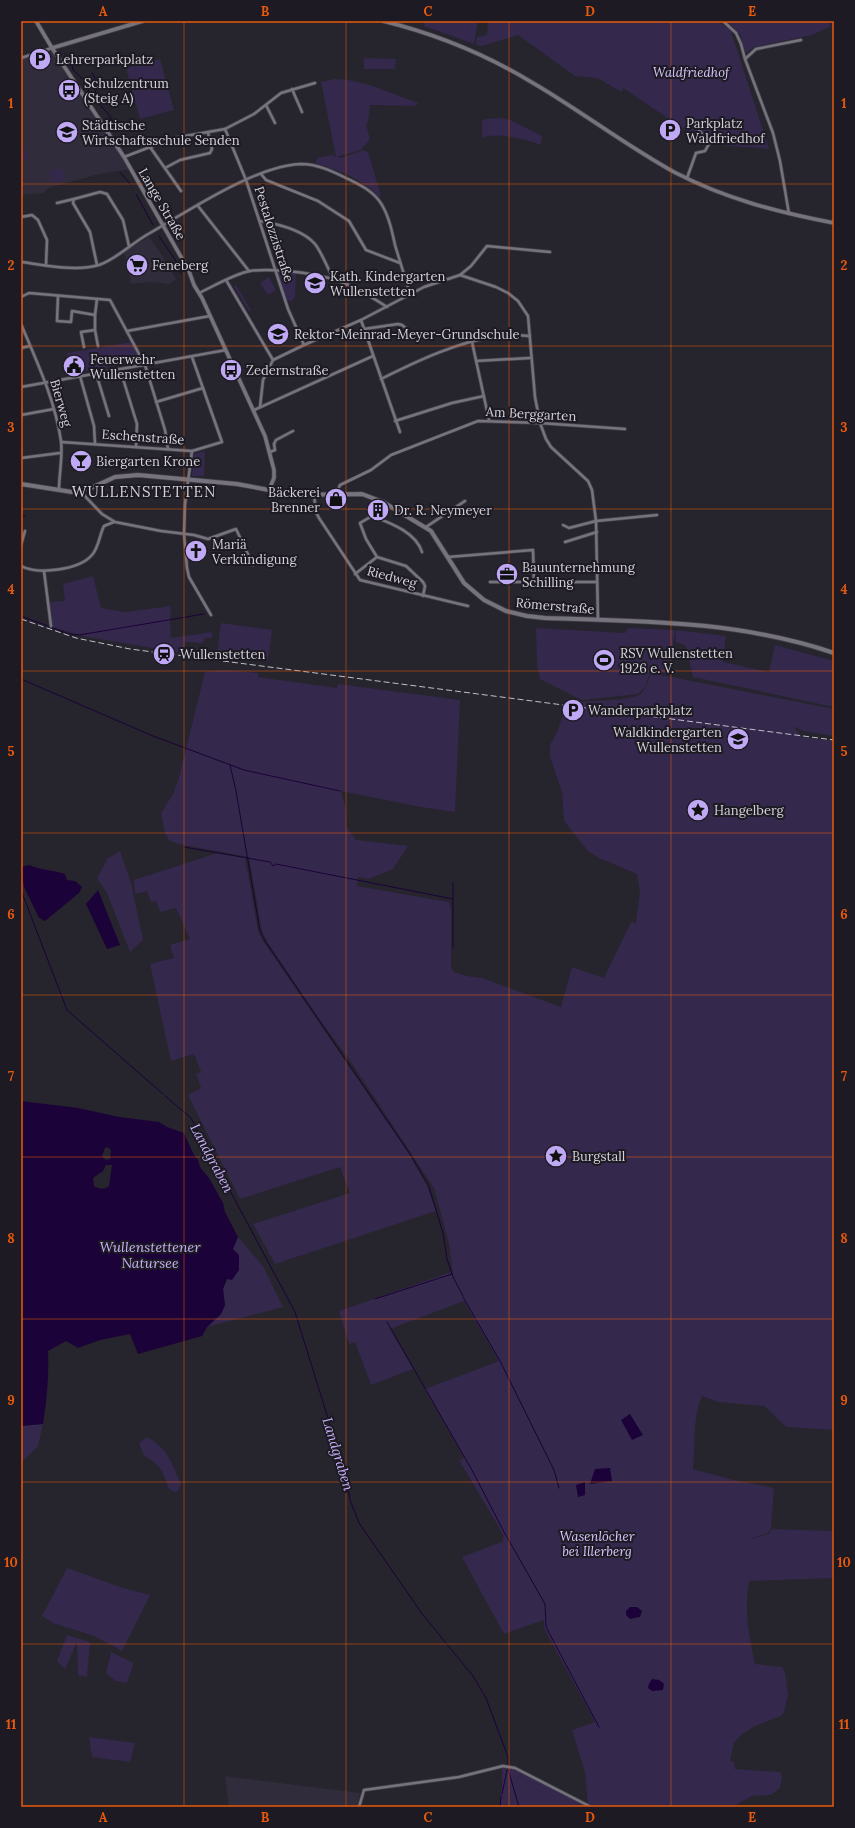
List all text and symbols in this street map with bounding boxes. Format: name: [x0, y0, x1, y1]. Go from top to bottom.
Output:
text: A: [99, 3, 108, 20]
text: B: [261, 3, 270, 20]
text: C: [424, 3, 433, 20]
text: D: [585, 3, 595, 20]
text: E: [748, 3, 756, 20]
parking icon: Lehrerparkplatz: [27, 46, 53, 72]
place label: Lehrerparkplatz: [56, 51, 154, 68]
park label: Waldfriedhof: [653, 64, 731, 81]
place label: Schulzentrum (Steig A): [84, 75, 169, 107]
bus stop icon: Schulzentrum (Steig A): [56, 77, 82, 103]
text: 1: [8, 95, 14, 112]
text: 1: [841, 95, 847, 112]
place label: Parkplatz Waldfriedhof: [686, 115, 766, 147]
place label: Städtische Wirtschaftsschule Senden: [82, 117, 240, 149]
parking icon: Parkplatz Waldfriedhof: [657, 117, 683, 143]
school or university icon: Städtische Wirtschaftsschule Senden: [54, 119, 80, 145]
street label: Lange Straße: [135, 165, 189, 243]
street label: Pestalozzistraße: [251, 184, 297, 284]
supermarket icon: Feneberg: [124, 252, 150, 278]
text: 2: [8, 257, 15, 274]
place label: Feneberg: [152, 257, 209, 274]
text: 2: [841, 257, 848, 274]
place label: Kath. Kindergarten Wullenstetten: [330, 268, 445, 300]
school or university icon: Kath. Kindergarten Wullenstetten: [302, 270, 328, 296]
school or university icon: Rektor-Meinrad-Meyer-Grundschule: [265, 321, 291, 347]
place label: Rektor-Meinrad-Meyer-Grundschule: [294, 326, 520, 343]
place label: Feuerwehr Wullenstetten: [90, 351, 176, 383]
public building icon: Feuerwehr Wullenstetten: [61, 353, 87, 379]
bus stop icon: Zedernstraße: [218, 357, 244, 383]
place label: Zedernstraße: [246, 362, 328, 379]
street label: Bierweg: [46, 377, 76, 430]
street label: Am Berggarten: [484, 403, 577, 425]
text: 3: [7, 419, 15, 436]
text: 3: [840, 419, 848, 436]
street label: Eschenstraße: [101, 426, 185, 448]
bar icon: Biergarten Krone: [68, 448, 94, 474]
place label: Biergarten Krone: [96, 453, 200, 470]
district label: WULLENSTETTEN: [72, 482, 216, 501]
place label: Bäckerei Brenner: [268, 484, 320, 516]
shop icon: Bäckerei Brenner: [323, 486, 349, 512]
building icon: Dr. R. Neymeyer: [365, 497, 391, 523]
place label: Dr. R. Neymeyer: [394, 502, 492, 519]
place label: Mariä Verkündigung: [211, 536, 298, 568]
church icon: Mariä Verkündigung: [183, 538, 209, 564]
place label: Bauunternehmung Schilling: [522, 559, 636, 591]
office icon: Bauunternehmung Schilling: [494, 561, 520, 587]
street label: Riedweg: [365, 562, 420, 592]
text: 4: [7, 581, 15, 598]
text: 4: [840, 581, 848, 598]
street label: Römerstraße: [515, 594, 595, 618]
station icon: Wullenstetten: [151, 641, 177, 667]
place label: RSV Wullenstetten 1926 e. V.: [620, 645, 733, 677]
place label: Wullenstetten: [180, 646, 266, 663]
sports icon: RSV Wullenstetten 1926 e. V.: [591, 647, 617, 673]
parking icon: Wanderparkplatz: [560, 697, 586, 723]
place label: Wanderparkplatz: [588, 702, 692, 719]
place label: Waldkindergarten Wullenstetten: [613, 724, 722, 756]
school or university icon: Waldkindergarten Wullenstetten: [725, 726, 751, 752]
text: 5: [7, 743, 15, 760]
text: 5: [840, 743, 848, 760]
place icon: Hangelberg: [685, 797, 711, 823]
place label: Hangelberg: [714, 802, 785, 819]
text: 6: [7, 906, 15, 923]
text: 6: [840, 906, 848, 923]
text: 7: [8, 1068, 14, 1085]
text: 7: [841, 1068, 847, 1085]
water label: Landgraben: [186, 1120, 238, 1196]
place icon: Burgstall: [543, 1143, 569, 1169]
place label: Burgstall: [572, 1148, 626, 1165]
text: 8: [7, 1230, 15, 1247]
text: 8: [840, 1230, 848, 1247]
water label: Wullenstettener Natursee: [99, 1238, 201, 1272]
text: 9: [7, 1392, 15, 1409]
text: 9: [840, 1392, 848, 1409]
water label: Landgraben: [318, 1415, 358, 1493]
park label: Wasenlöcher bei Illerberg: [559, 1528, 635, 1560]
text: 10: [4, 1554, 18, 1571]
text: 10: [837, 1554, 851, 1571]
text: 11: [6, 1716, 16, 1733]
text: 11: [839, 1716, 849, 1733]
text: A: [99, 1809, 108, 1826]
text: B: [261, 1809, 270, 1826]
text: C: [424, 1809, 433, 1826]
text: D: [585, 1809, 595, 1826]
text: E: [748, 1809, 756, 1826]

